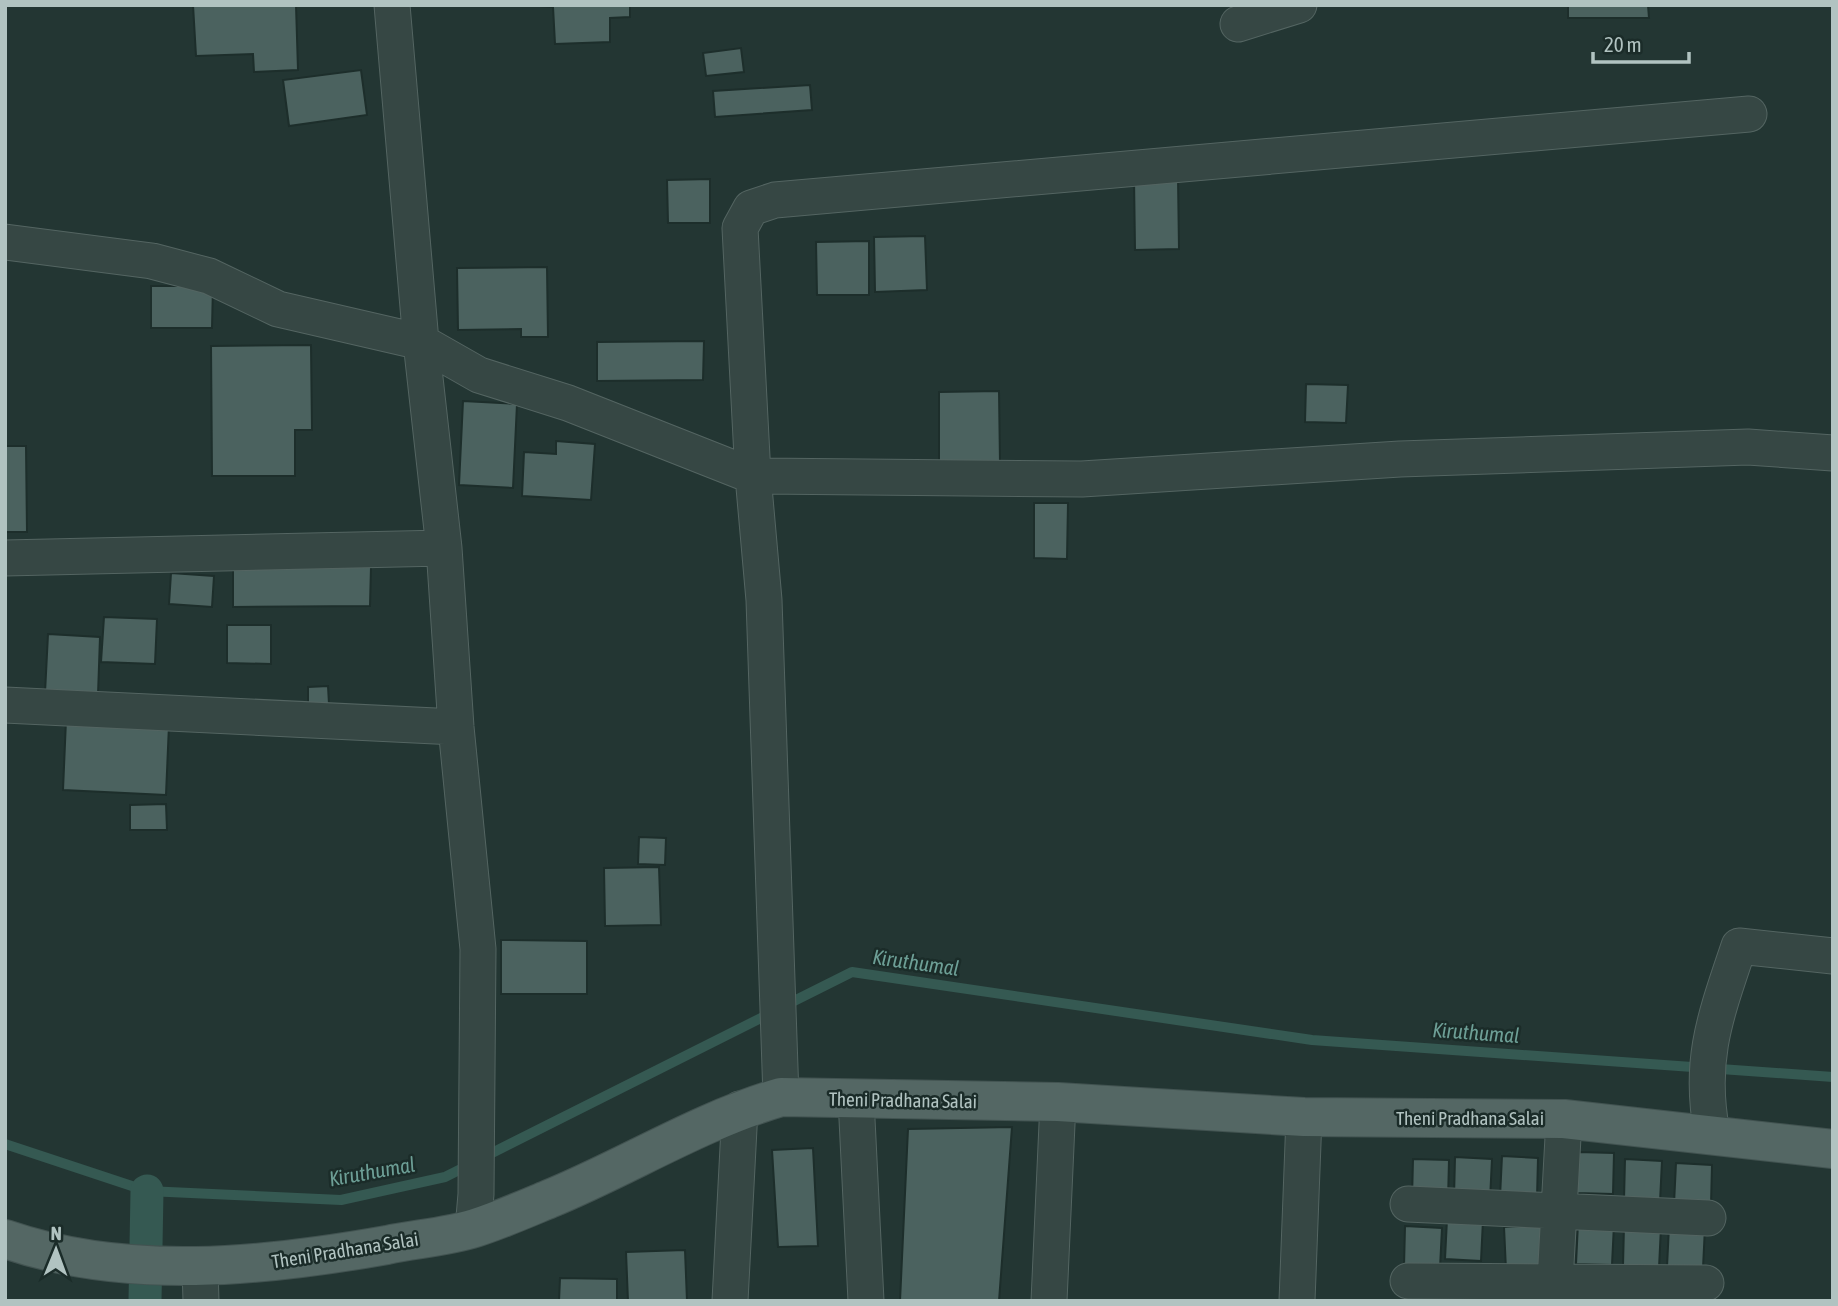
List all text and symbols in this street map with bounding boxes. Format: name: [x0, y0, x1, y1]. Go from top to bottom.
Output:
scale bar: [1593, 21, 1689, 65]
text: 20 m: [1604, 32, 1642, 56]
water label: Kiruthumal: [871, 944, 961, 980]
water label: Kiruthumal: [1432, 1017, 1520, 1047]
street label: Theni Pradhana Salai: [829, 1088, 977, 1112]
street label: Theni Pradhana Salai: [1396, 1107, 1544, 1129]
water label: Kiruthumal: [327, 1152, 417, 1190]
north arrow: [21, 1215, 91, 1285]
text: N: [50, 1222, 62, 1244]
street label: Theni Pradhana Salai: [270, 1228, 420, 1272]

